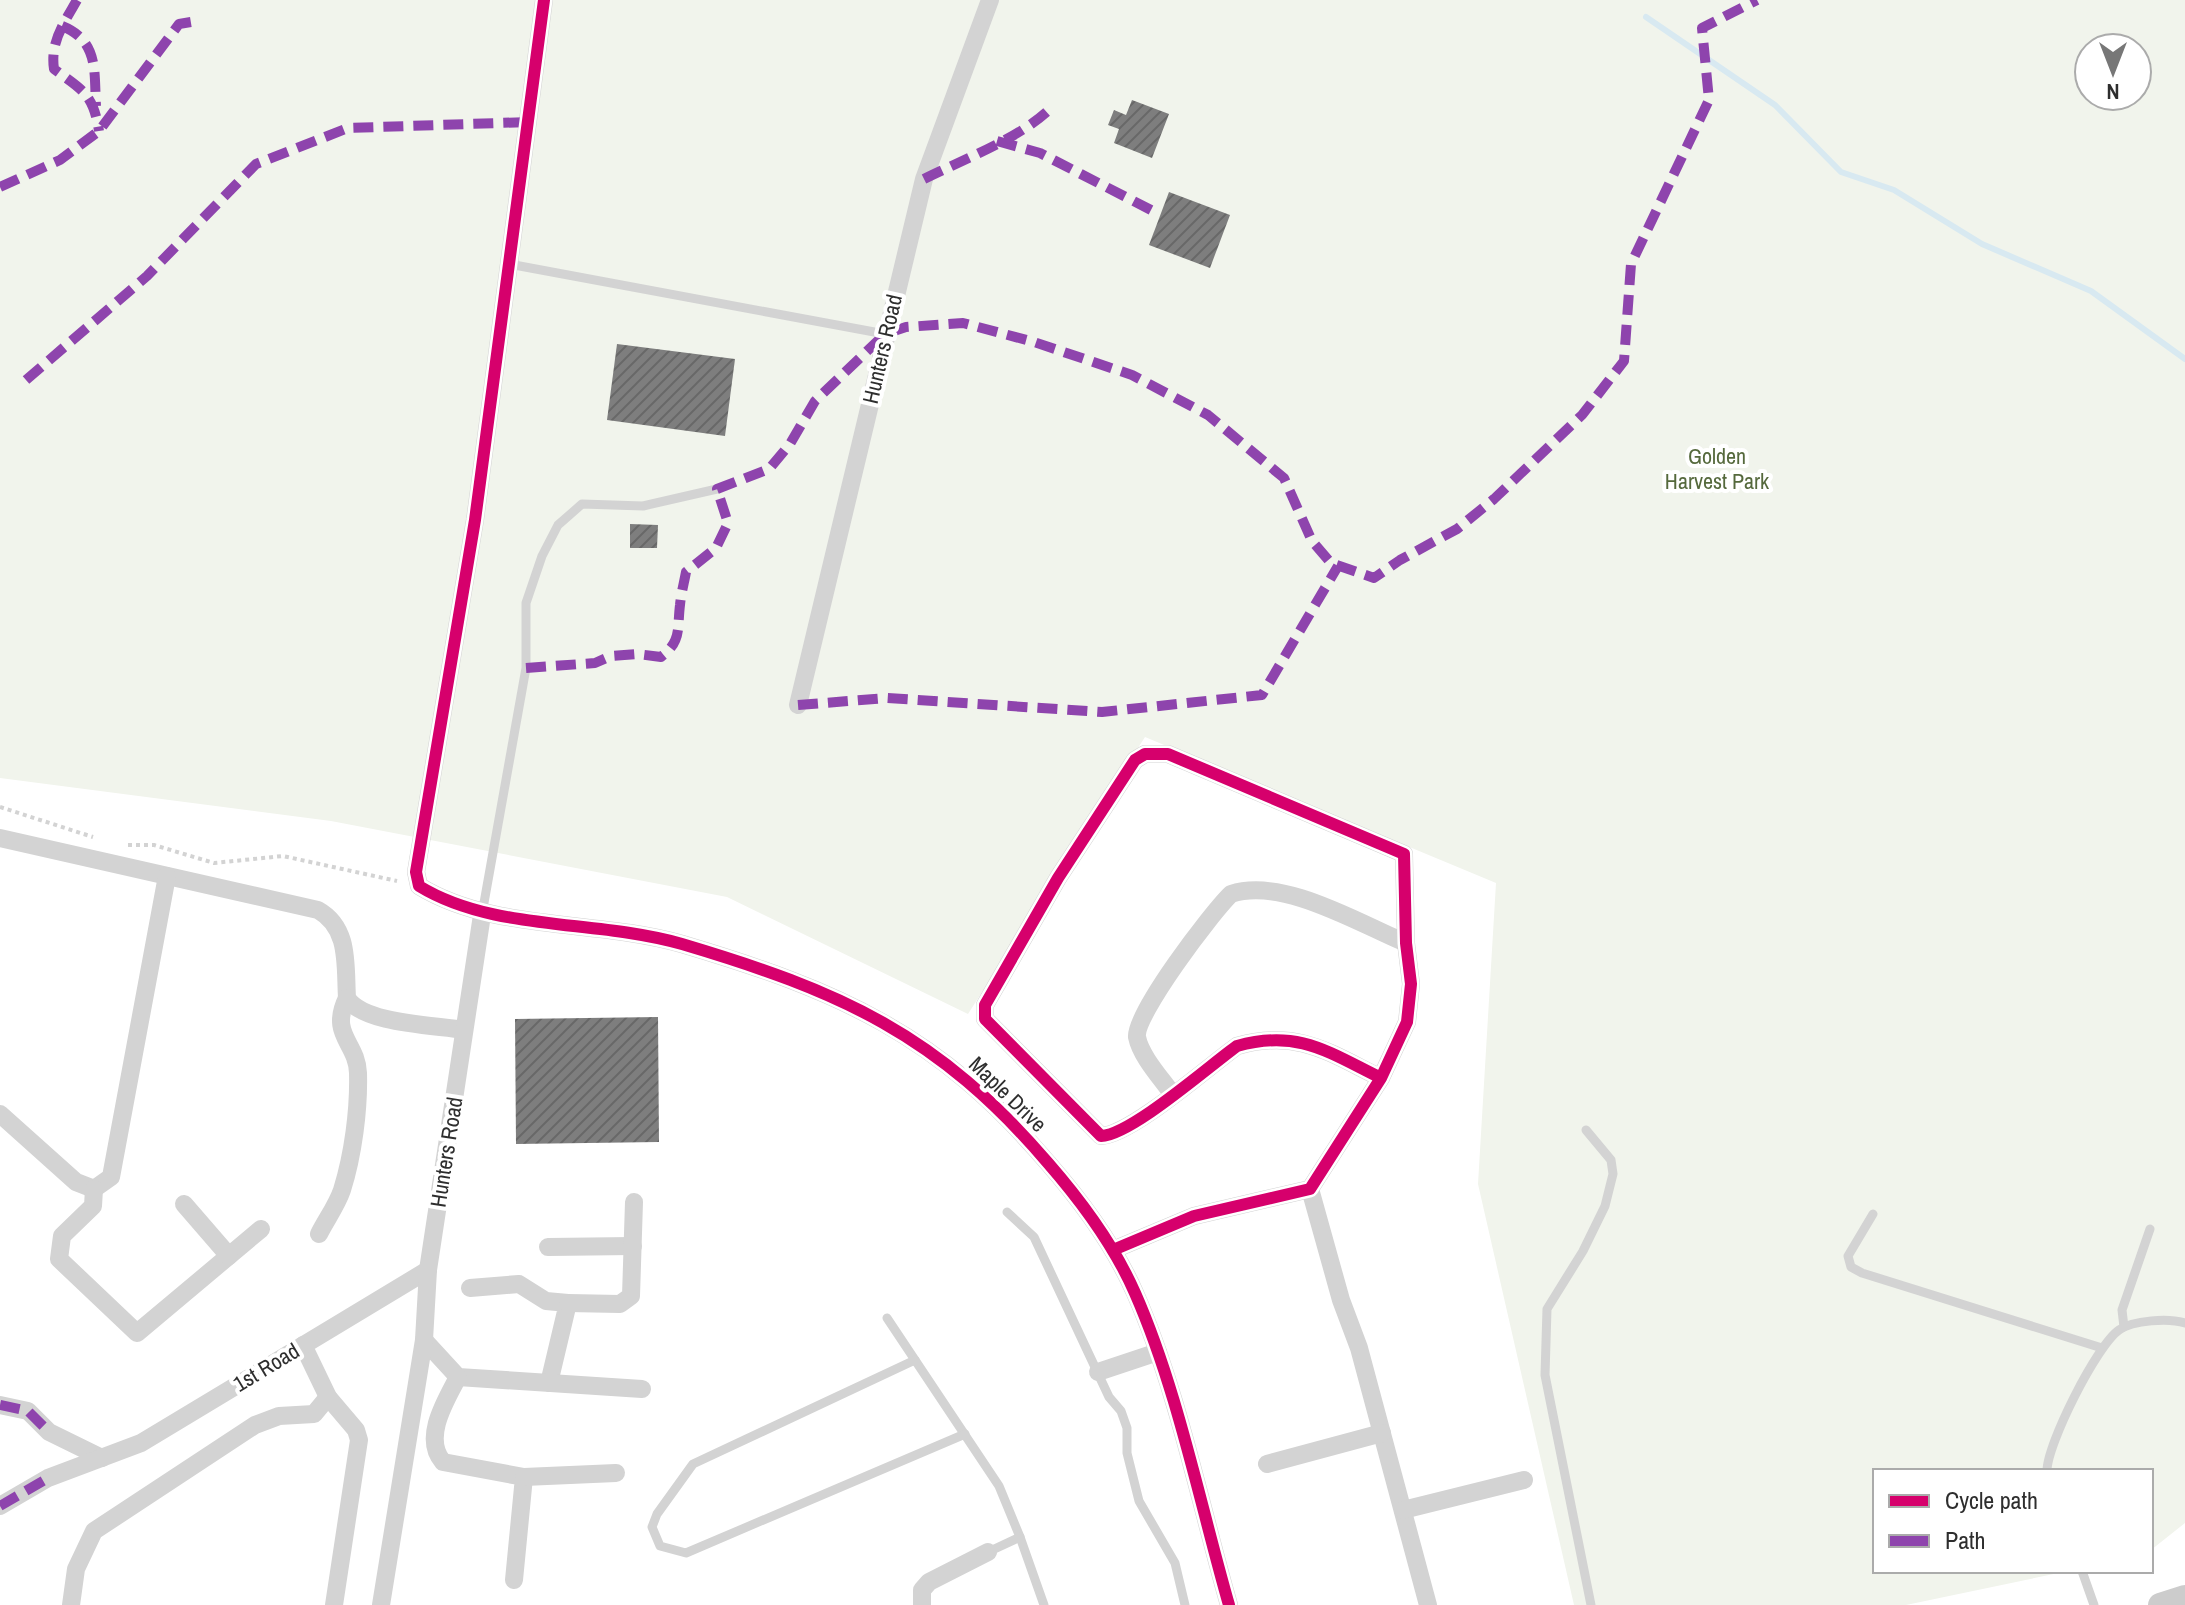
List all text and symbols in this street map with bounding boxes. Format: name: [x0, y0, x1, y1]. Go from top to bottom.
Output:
north arrow: [2073, 32, 2153, 112]
text: N: [2106, 77, 2120, 107]
street label: Hunters Road: [855, 291, 909, 407]
park label: Golden Harvest Park: [1665, 441, 1770, 496]
street label: Maple Drive: [963, 1049, 1053, 1139]
street label: Hunters Road: [422, 1095, 470, 1209]
street label: 1st Road: [227, 1336, 305, 1398]
legend: [1873, 1469, 2153, 1573]
text: Cycle path: [1945, 1484, 2038, 1516]
text: Path: [1945, 1524, 1986, 1556]

